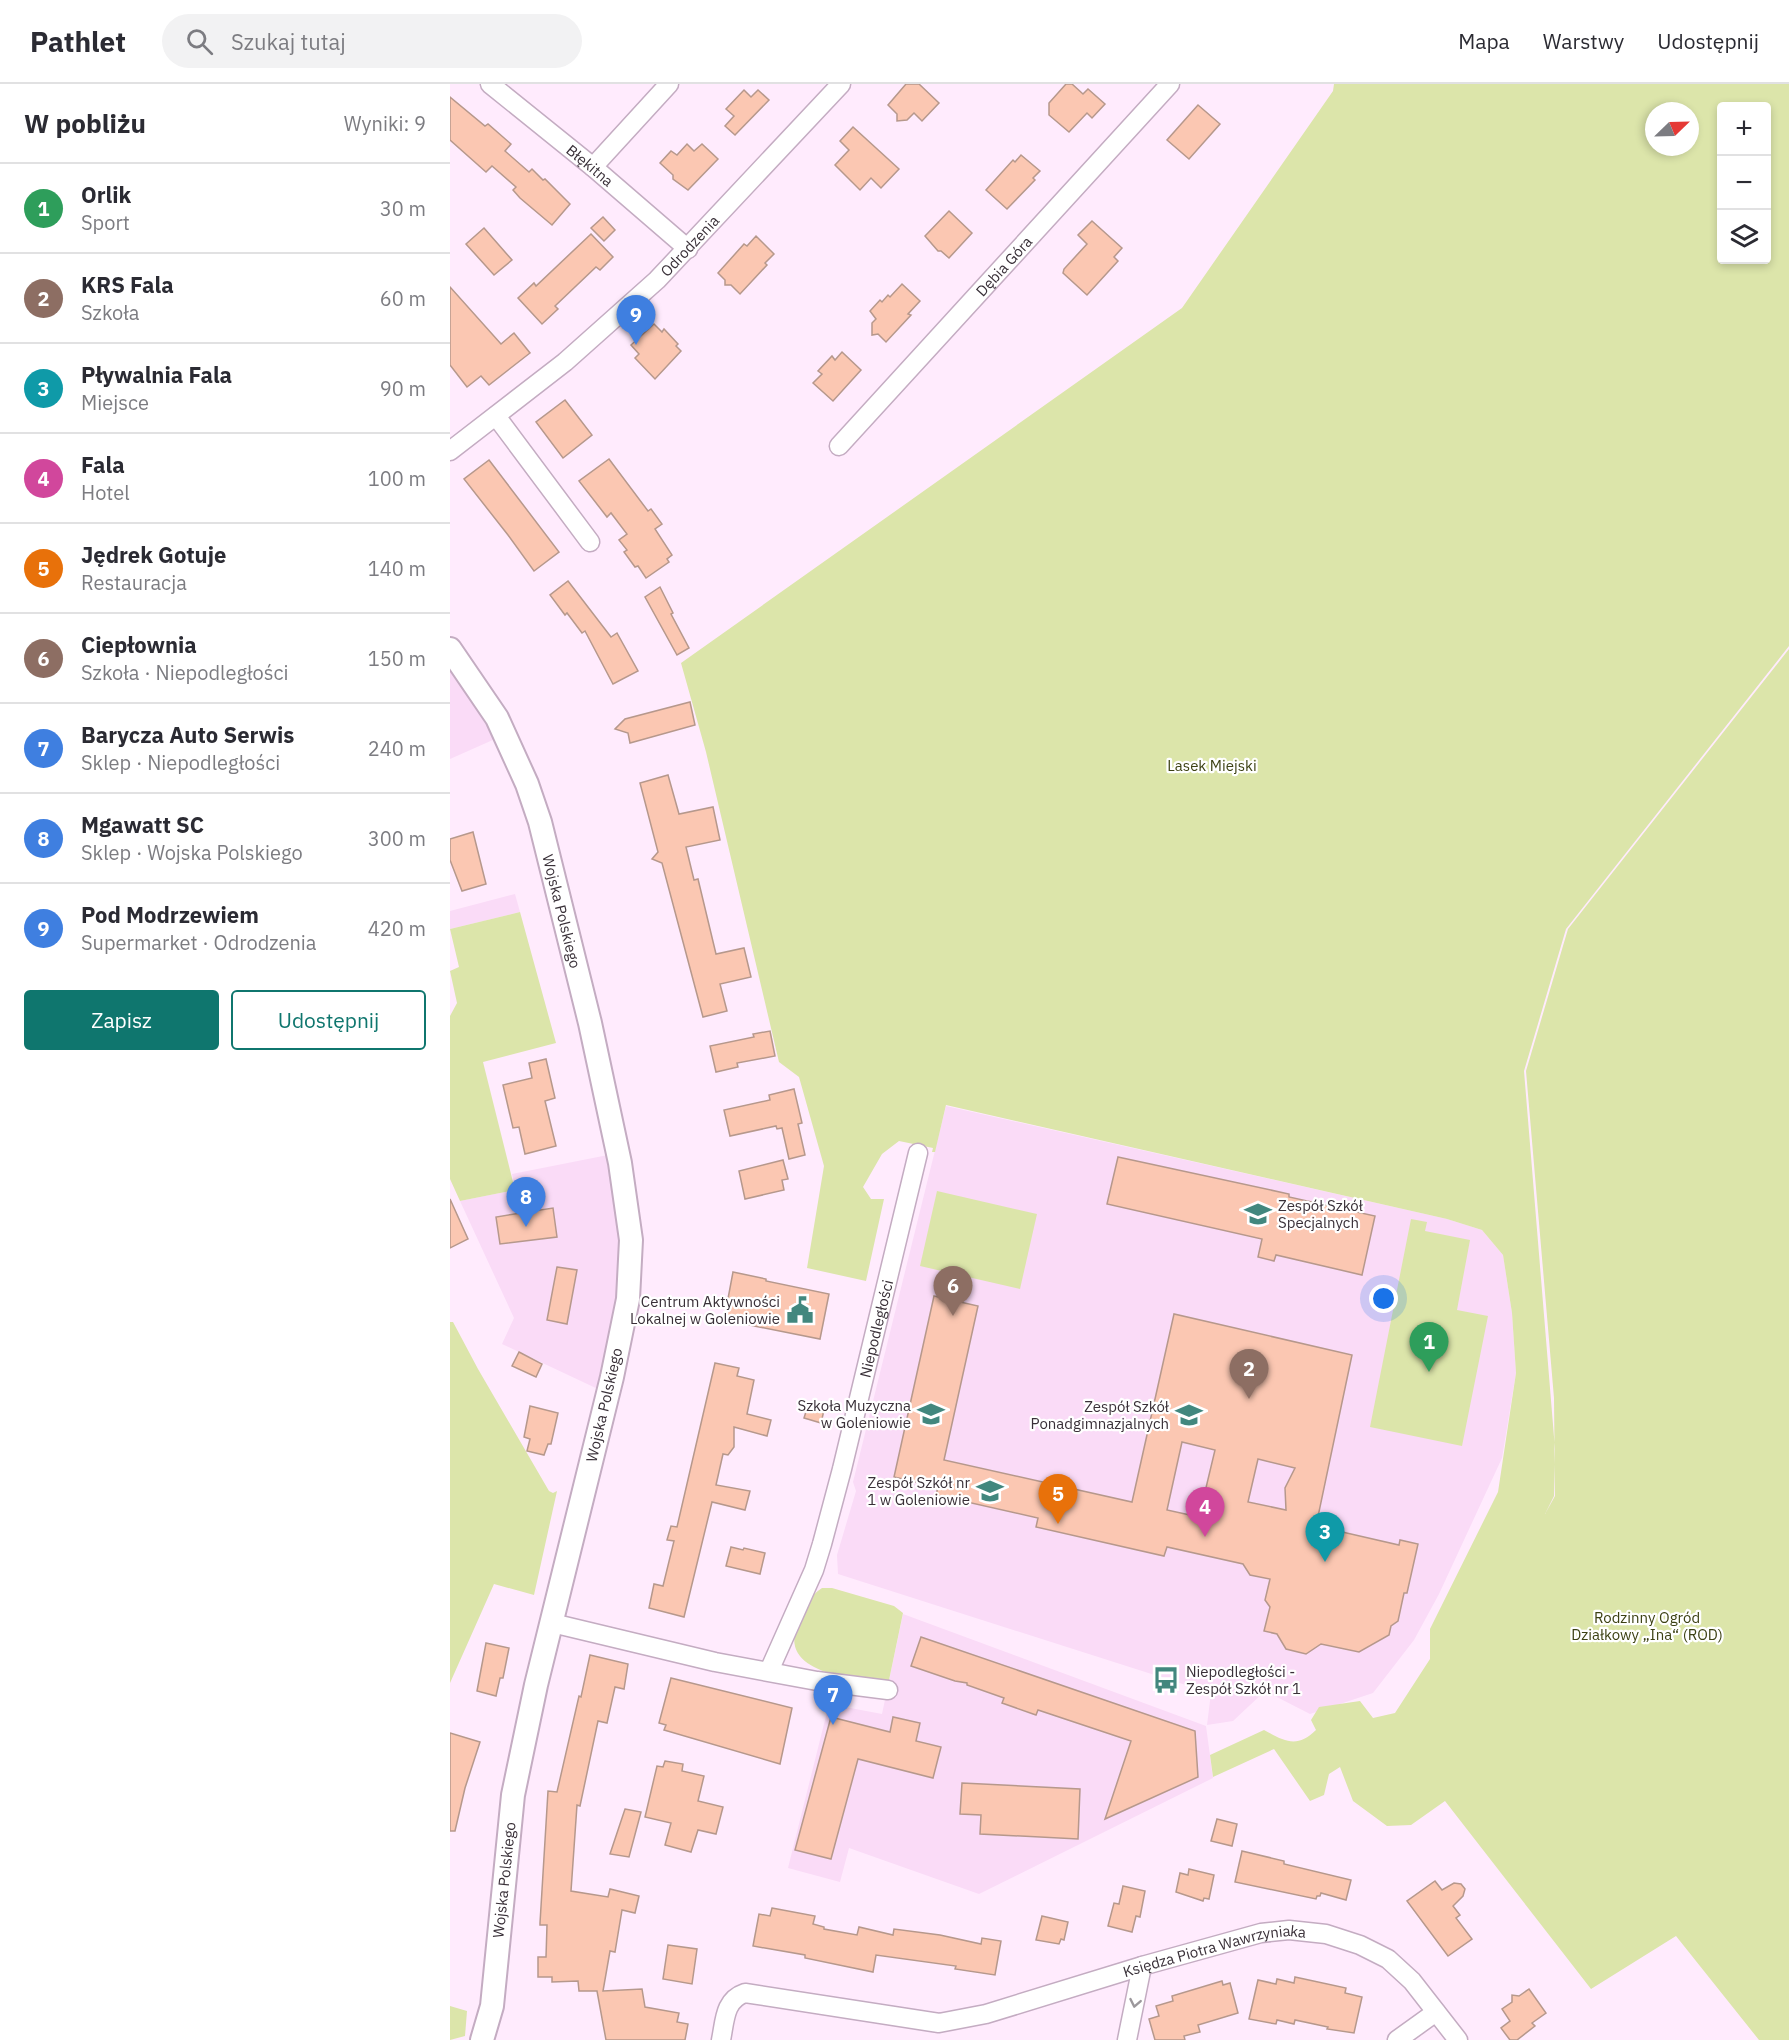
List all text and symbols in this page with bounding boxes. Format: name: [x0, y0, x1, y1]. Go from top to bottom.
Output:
search box: [162, 14, 582, 68]
text: Pathlet: [30, 23, 126, 60]
icon: search: [183, 25, 216, 58]
text: Szukaj tutaj: [231, 27, 346, 56]
text: Mapa: [1458, 27, 1510, 55]
text: Warstwy: [1543, 27, 1624, 55]
text: Udostępnij: [1657, 27, 1759, 55]
north arrow: [1645, 102, 1699, 156]
map controls: [1717, 102, 1771, 264]
button: +: [1717, 102, 1771, 156]
text: W pobliżu: [24, 106, 146, 140]
text: Wyniki: 9: [344, 110, 426, 137]
street label: Błękitna: [563, 140, 618, 190]
button: −: [1717, 156, 1771, 210]
text: Orlik: [81, 180, 131, 209]
text: 1: [38, 195, 50, 222]
text: 30 m: [380, 195, 426, 222]
text: Sport: [81, 209, 130, 236]
button: layers: [1717, 210, 1771, 264]
street label: Odrodzenia: [656, 211, 723, 280]
street label: Dębia Góra: [971, 232, 1036, 300]
text: KRS Fala: [81, 270, 174, 299]
text: 2: [38, 285, 50, 312]
text: 60 m: [380, 285, 426, 312]
pin: 9: [616, 296, 656, 345]
text: Szkoła: [81, 299, 140, 326]
text: Pływalnia Fala: [81, 360, 232, 389]
text: 3: [38, 375, 50, 402]
text: 90 m: [380, 375, 426, 402]
text: Miejsce: [81, 389, 149, 416]
text: Fala: [81, 450, 125, 479]
text: 4: [38, 465, 50, 492]
text: 100 m: [368, 465, 426, 492]
text: Hotel: [81, 479, 130, 506]
text: Jędrek Gotuje: [81, 540, 226, 569]
text: 5: [38, 555, 50, 582]
text: 140 m: [368, 555, 426, 582]
text: Restauracja: [81, 569, 187, 596]
text: Ciepłownia: [81, 630, 197, 659]
text: 6: [38, 645, 50, 672]
text: 150 m: [368, 645, 426, 672]
text: Szkoła · Niepodległości: [81, 659, 289, 686]
text: Barycza Auto Serwis: [81, 720, 294, 749]
text: 7: [38, 735, 50, 762]
text: 240 m: [368, 735, 426, 762]
text: Sklep · Niepodległości: [81, 749, 280, 776]
park label: Lasek Miejski: [1167, 756, 1257, 775]
text: Mgawatt SC: [81, 810, 204, 839]
text: 8: [38, 825, 50, 852]
text: 300 m: [368, 825, 426, 852]
text: Sklep · Wojska Polskiego: [81, 839, 303, 866]
street label: Wojska Polskiego: [539, 852, 585, 970]
text: Pod Modrzewiem: [81, 900, 259, 929]
text: 9: [38, 915, 50, 942]
text: 420 m: [368, 915, 426, 942]
text: Supermarket · Odrodzenia: [81, 929, 316, 956]
button: Zapisz: [24, 990, 219, 1050]
button: Udostępnij: [231, 990, 426, 1050]
pin: 8: [506, 1178, 546, 1227]
place label: Zespół Szkół Specjalnych: [1278, 1196, 1364, 1232]
school or university icon: Zespół Szkół Specjalnych: [1243, 1199, 1273, 1229]
pin: 6: [934, 1266, 972, 1316]
street label: Niepodległości: [855, 1278, 897, 1379]
your location: [1369, 1284, 1398, 1313]
place label: Centrum Aktywności Lokalnej w Goleniowie: [630, 1292, 780, 1328]
public building icon: Centrum Aktywności Lokalnej w Goleniowie: [785, 1295, 815, 1325]
pin: 1: [1410, 1322, 1448, 1372]
street label: Wojska Polskiego: [582, 1346, 626, 1464]
pin: 2: [1230, 1350, 1268, 1399]
place label: Szkoła Muzyczna w Goleniowie: [797, 1396, 911, 1432]
place label: Zespół Szkół Ponadgimnazjalnych: [1031, 1397, 1170, 1433]
school or university icon: Szkoła Muzyczna w Goleniowie: [916, 1399, 946, 1429]
school or university icon: Zespół Szkół Ponadgimnazjalnych: [1174, 1400, 1204, 1430]
place label: Zespół Szkół nr 1 w Goleniowie: [867, 1473, 970, 1509]
pin: 5: [1038, 1474, 1078, 1524]
school or university icon: Zespół Szkół nr 1 w Goleniowie: [975, 1476, 1005, 1506]
pin: 4: [1186, 1488, 1224, 1537]
pin: 3: [1306, 1512, 1344, 1562]
park label: Rodzinny Ogród Działkowy „Ina“ (ROD): [1571, 1608, 1723, 1644]
place label: Niepodległości - Zespół Szkół nr 1: [1186, 1662, 1301, 1698]
bus stop icon: Niepodległości - Zespół Szkół nr 1: [1151, 1665, 1181, 1695]
pin: 7: [814, 1676, 853, 1725]
street label: Wojska Polskiego: [488, 1821, 520, 1939]
street label: Księdza Piotra Wawrzyniaka: [1120, 1920, 1307, 1981]
one-way arrow: [1129, 1998, 1142, 2008]

